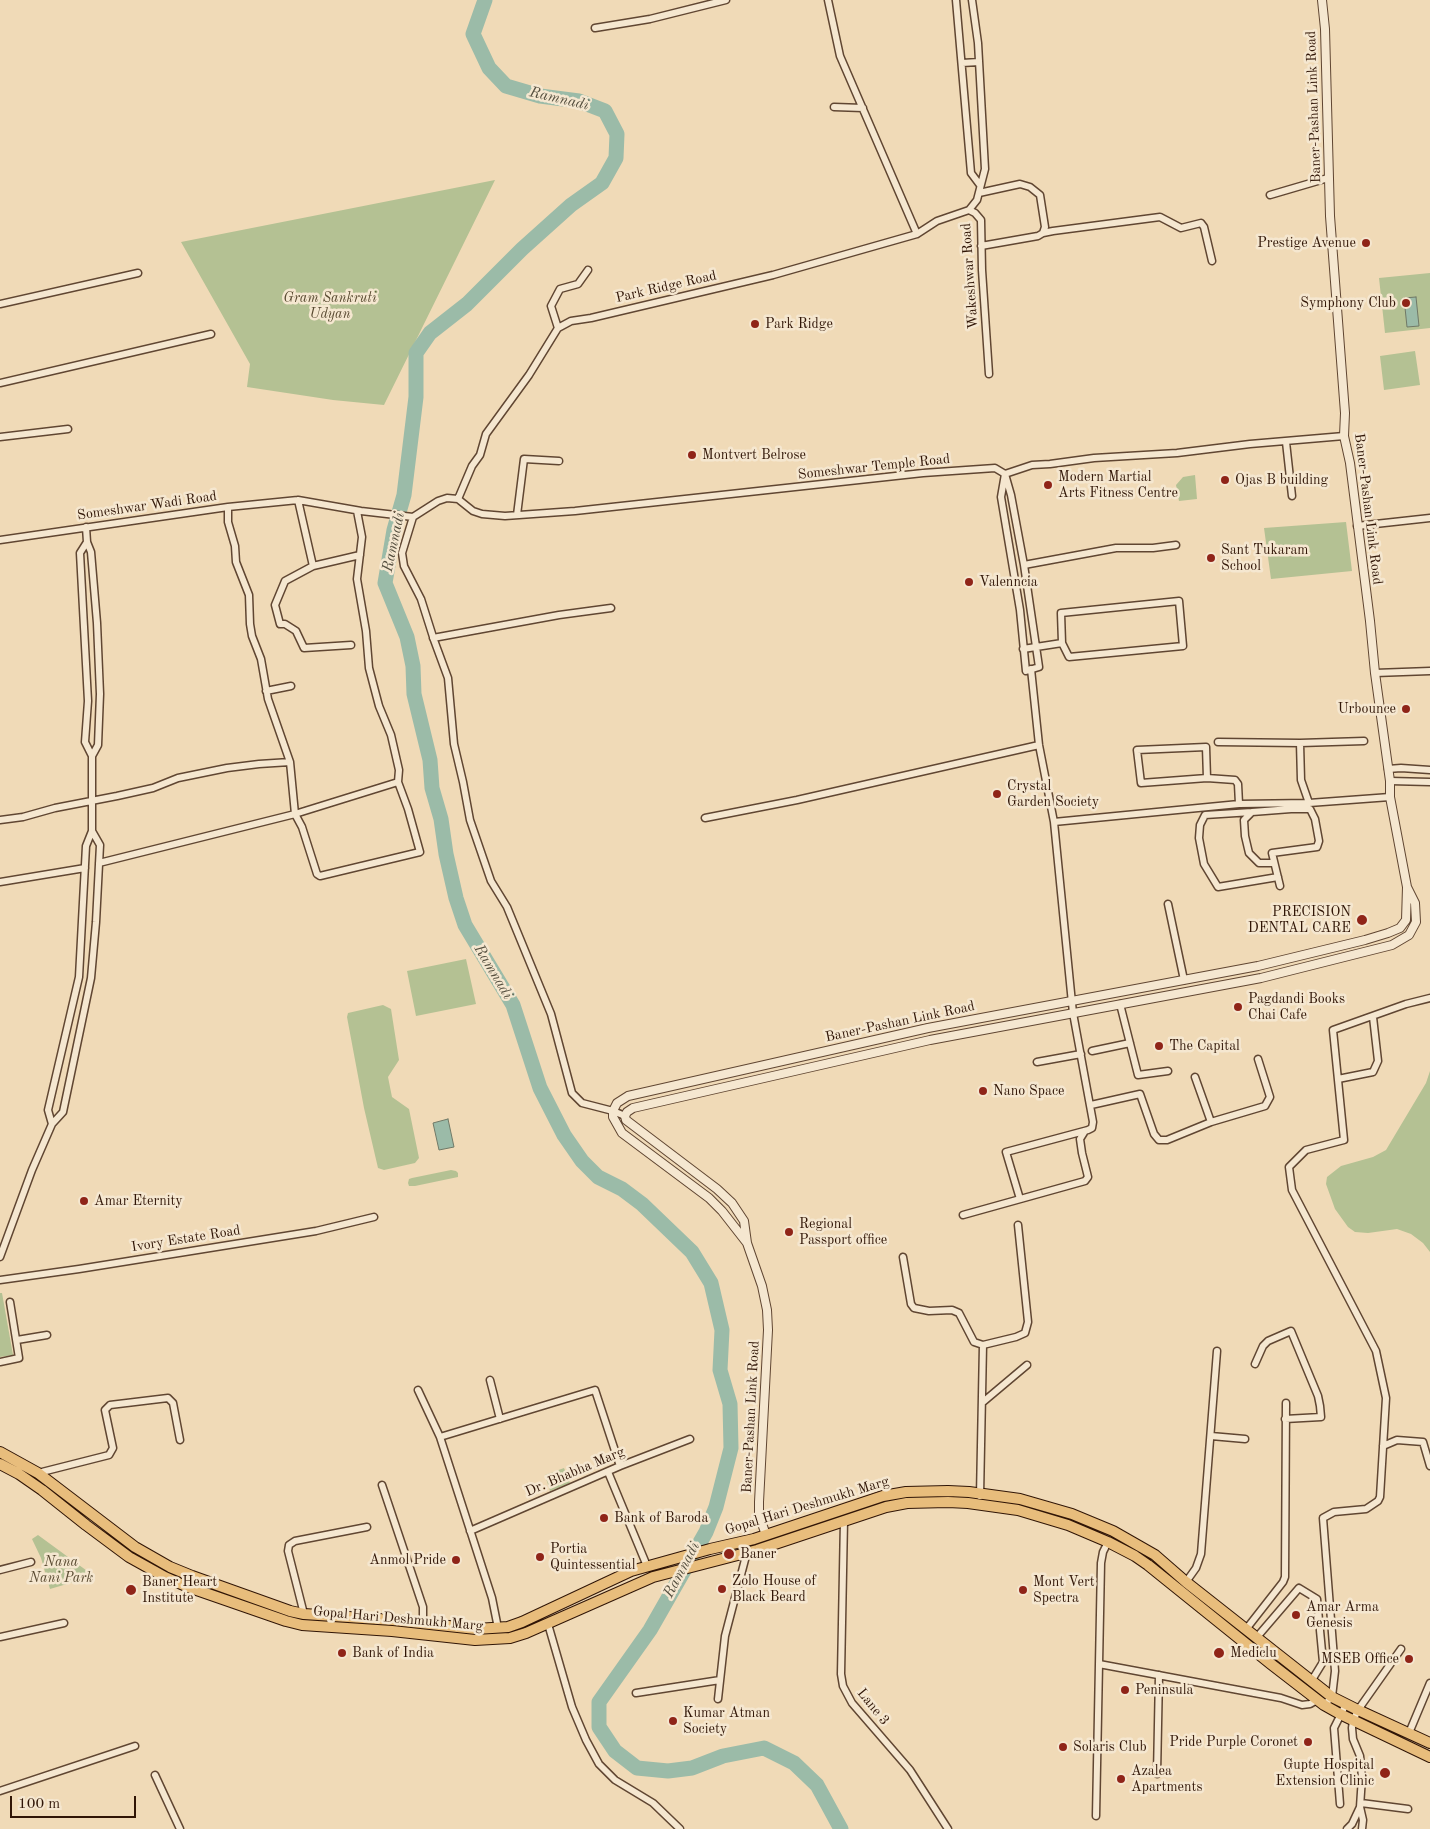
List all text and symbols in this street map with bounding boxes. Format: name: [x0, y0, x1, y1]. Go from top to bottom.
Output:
street label: Baner-Pashan Link Road: [1303, 30, 1325, 184]
water label: Ramnadi: [527, 83, 591, 115]
street label: Wakeshwar Road: [958, 222, 982, 330]
place label: Prestige Avenue: [1257, 235, 1356, 251]
marker: Prestige Avenue: [1360, 237, 1372, 249]
street label: Park Ridge Road: [614, 267, 718, 307]
park label: Gram Sankruti Udyan: [283, 290, 377, 322]
place label: Symphony Club: [1300, 295, 1396, 311]
marker: Symphony Club: [1400, 297, 1412, 309]
place label: Park Ridge: [765, 316, 833, 332]
marker: Park Ridge: [749, 318, 761, 330]
street label: Baner-Pashan Link Road: [1350, 432, 1386, 586]
place label: Montvert Belrose: [702, 447, 806, 463]
marker: Montvert Belrose: [686, 449, 698, 461]
street label: Someshwar Temple Road: [797, 451, 951, 483]
place label: Modern Martial Arts Fitness Centre: [1058, 469, 1178, 502]
place label: Ojas B building: [1235, 472, 1328, 488]
marker: Ojas B building: [1219, 474, 1231, 486]
marker: Modern Martial Arts Fitness Centre: [1042, 479, 1054, 491]
street label: Someshwar Wadi Road: [76, 488, 218, 524]
water label: Ramnadi: [379, 511, 409, 573]
place label: Sant Tukaram School: [1221, 542, 1308, 574]
marker: Sant Tukaram School: [1205, 552, 1217, 564]
place label: Valenncia: [979, 574, 1038, 590]
marker: Valenncia: [963, 576, 975, 588]
place label: Urbounce: [1338, 701, 1396, 717]
marker: Urbounce: [1400, 703, 1412, 715]
place label: Crystal Garden Society: [1007, 778, 1099, 810]
marker: Crystal Garden Society: [991, 788, 1003, 800]
place label: PRECISION DENTAL CARE: [1248, 904, 1351, 936]
marker: PRECISION DENTAL CARE: [1355, 913, 1369, 927]
water label: Ramnadi: [470, 941, 516, 1003]
place label: Pagdandi Books Chai Cafe: [1248, 991, 1345, 1024]
street label: Baner-Pashan Link Road: [824, 998, 976, 1046]
marker: Pagdandi Books Chai Cafe: [1232, 1001, 1244, 1013]
place label: The Capital: [1169, 1038, 1240, 1054]
marker: The Capital: [1153, 1040, 1165, 1052]
place label: Nano Space: [993, 1083, 1065, 1099]
marker: Nano Space: [977, 1085, 989, 1097]
place label: Amar Eternity: [94, 1193, 183, 1209]
marker: Amar Eternity: [78, 1195, 90, 1207]
place label: Regional Passport office: [799, 1216, 887, 1248]
street label: Ivory Estate Road: [130, 1222, 242, 1256]
marker: Regional Passport office: [783, 1226, 795, 1238]
street label: Baner-Pashan Link Road: [739, 1340, 763, 1494]
street label: Dr. Bhabha Marg: [523, 1444, 627, 1500]
street label: Gopal Hari Deshmukh Marg: [723, 1473, 891, 1539]
place label: Bank of Baroda: [614, 1510, 708, 1526]
marker: Bank of Baroda: [598, 1512, 610, 1524]
water label: Ramnadi: [660, 1539, 704, 1601]
place label: Portia Quintessential: [550, 1541, 635, 1574]
place label: Baner: [740, 1546, 776, 1562]
marker: Baner: [722, 1547, 736, 1561]
marker: Portia Quintessential: [534, 1551, 546, 1563]
place label: Anmol Pride: [369, 1552, 446, 1568]
park label: Nana Nani Park: [29, 1554, 93, 1586]
marker: Anmol Pride: [450, 1554, 462, 1566]
place label: Zolo House of Black Beard: [732, 1573, 816, 1605]
place label: Baner Heart Institute: [142, 1574, 217, 1606]
place label: Mont Vert Spectra: [1033, 1574, 1095, 1606]
marker: Baner Heart Institute: [124, 1583, 138, 1597]
marker: Zolo House of Black Beard: [716, 1583, 728, 1595]
marker: Mont Vert Spectra: [1017, 1584, 1029, 1596]
place label: Amar Arma Genesis: [1306, 1599, 1379, 1631]
street label: Gopal Hari Deshmukh Marg: [312, 1603, 484, 1635]
marker: Amar Arma Genesis: [1290, 1609, 1302, 1621]
place label: Bank of India: [352, 1645, 434, 1661]
place label: Mediclu: [1230, 1645, 1277, 1661]
marker: Mediclu: [1212, 1646, 1226, 1660]
marker: Bank of India: [336, 1647, 348, 1659]
place label: MSEB Office: [1321, 1651, 1399, 1667]
marker: MSEB Office: [1403, 1653, 1415, 1665]
place label: Peninsula: [1135, 1682, 1193, 1698]
marker: Peninsula: [1119, 1684, 1131, 1696]
street label: Lane 3: [853, 1685, 893, 1729]
place label: Kumar Atman Society: [683, 1705, 770, 1738]
marker: Kumar Atman Society: [667, 1715, 679, 1727]
place label: Pride Purple Coronet: [1169, 1734, 1298, 1750]
marker: Pride Purple Coronet: [1302, 1736, 1314, 1748]
place label: Solaris Club: [1073, 1739, 1147, 1755]
marker: Solaris Club: [1057, 1741, 1069, 1753]
place label: Gupte Hospital Extension Clinic: [1275, 1757, 1374, 1790]
place label: Azalea Apartments: [1131, 1763, 1203, 1795]
marker: Gupte Hospital Extension Clinic: [1378, 1766, 1392, 1780]
marker: Azalea Apartments: [1115, 1773, 1127, 1785]
scale bar: [12, 1786, 139, 1818]
text: 100 m: [18, 1797, 60, 1812]

